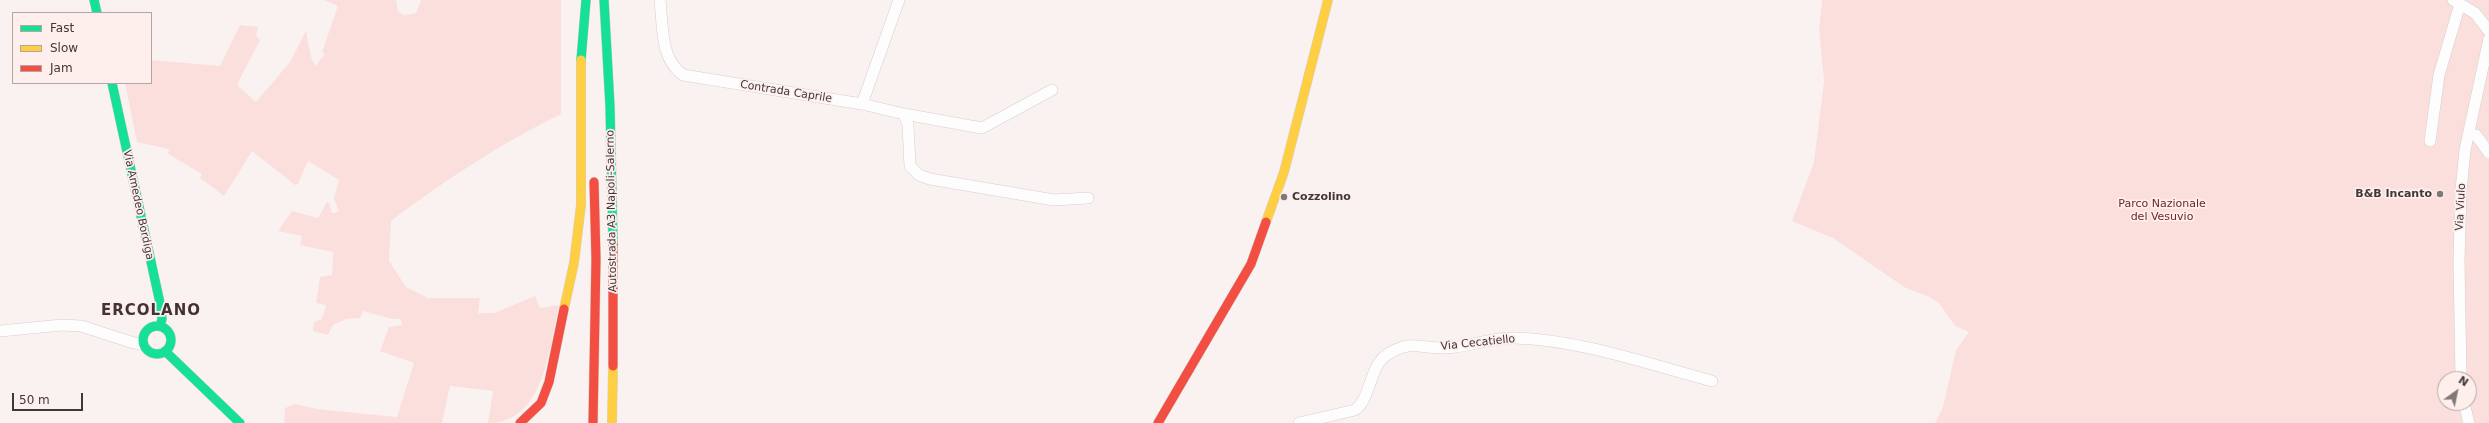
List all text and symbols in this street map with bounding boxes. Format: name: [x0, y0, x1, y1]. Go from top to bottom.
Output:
legend: [12, 12, 152, 84]
text: Fast: [50, 21, 74, 35]
text: Slow: [50, 41, 78, 55]
text: Jam: [50, 61, 73, 75]
street label: Contrada Caprile: [739, 78, 833, 106]
street label: Autostrada A3 Napoli-Salerno: [604, 130, 620, 292]
street label: Via Amedeo Bordiga: [120, 149, 156, 261]
street label: Via Viulo: [2453, 183, 2469, 231]
place label: B&B Incanto: [2355, 187, 2432, 201]
marker: B&B Incanto: [2435, 189, 2445, 199]
place label: Cozzolino: [1292, 190, 1351, 204]
marker: Cozzolino: [1279, 192, 1289, 202]
park label: Parco Nazionale del Vesuvio: [2118, 197, 2206, 223]
district label: ERCOLANO: [101, 302, 201, 320]
street label: Via Cecatiello: [1440, 333, 1516, 353]
north arrow: [2437, 371, 2477, 411]
text: N: [2456, 373, 2471, 389]
scale bar: [14, 385, 85, 411]
text: 50 m: [19, 393, 50, 407]

